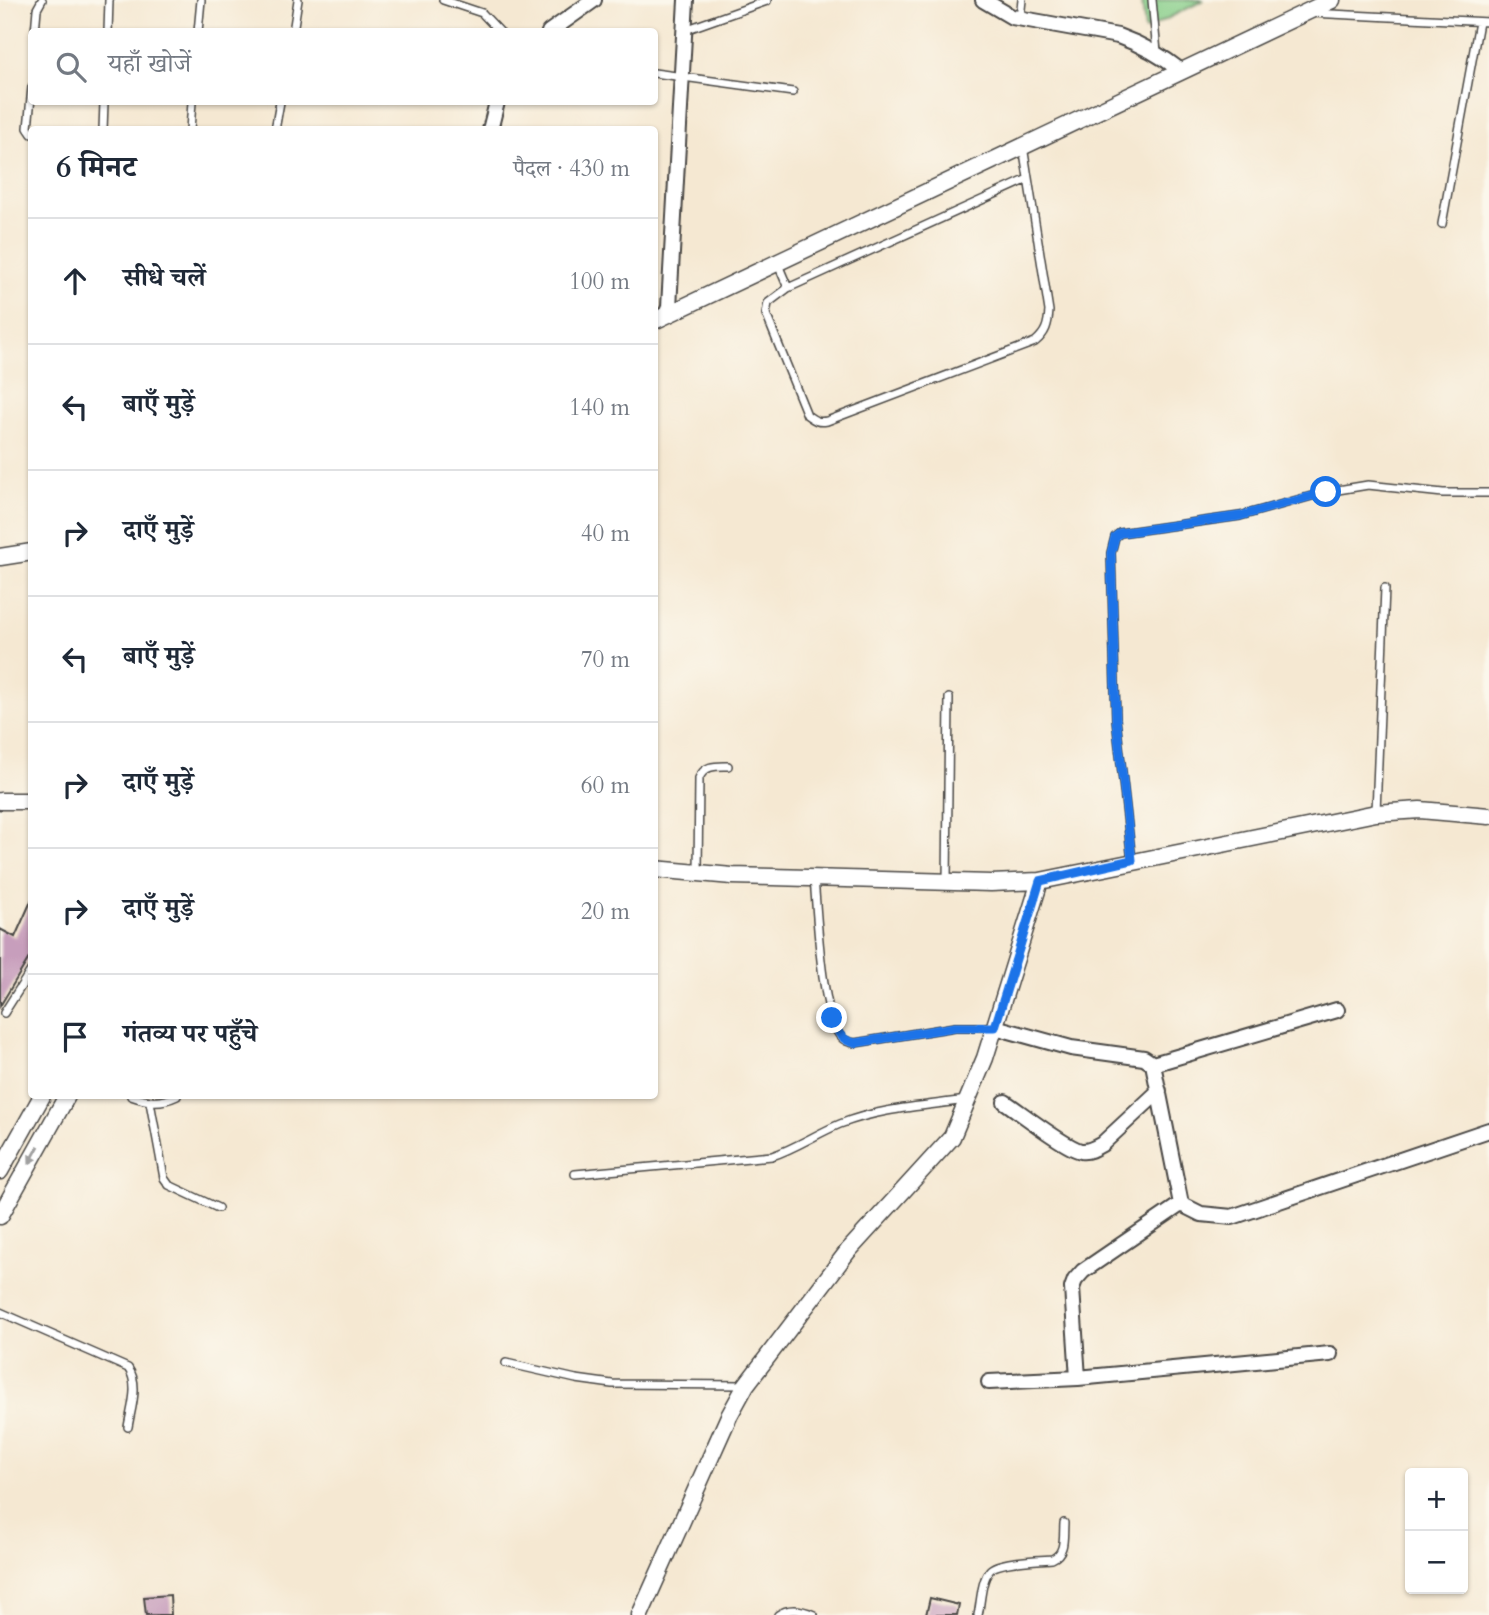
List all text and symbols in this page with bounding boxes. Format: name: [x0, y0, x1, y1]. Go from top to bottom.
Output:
search box: [28, 28, 658, 105]
text: यहाँ खोजें: [108, 46, 191, 81]
icon: search: [52, 48, 90, 86]
text: 6 मिनट: [56, 147, 136, 188]
text: पैदल · 430 m: [513, 153, 630, 184]
text: सीधे चलें: [123, 260, 205, 295]
icon: ahead: [56, 262, 94, 300]
text: 100 m: [569, 266, 630, 297]
text: बाएँ मुड़ें: [123, 386, 194, 421]
icon: left: [56, 388, 94, 426]
text: 140 m: [569, 392, 630, 423]
route start: [1310, 476, 1341, 507]
text: दाएँ मुड़ें: [123, 512, 194, 547]
icon: right: [56, 514, 94, 552]
text: 40 m: [581, 518, 630, 549]
text: बाएँ मुड़ें: [123, 638, 194, 673]
icon: left: [56, 640, 94, 678]
text: 70 m: [581, 644, 630, 675]
text: दाएँ मुड़ें: [123, 764, 194, 799]
icon: right: [56, 766, 94, 804]
text: 60 m: [581, 770, 630, 801]
text: दाएँ मुड़ें: [123, 890, 194, 925]
icon: right: [56, 892, 94, 930]
text: 20 m: [581, 896, 630, 927]
route end: [816, 1002, 847, 1033]
text: गंतव्य पर पहुँचे: [123, 1016, 257, 1051]
icon: arrive: [56, 1018, 94, 1056]
one-way arrow: [28, 1146, 40, 1166]
map controls: [1405, 1468, 1468, 1594]
button: +: [1405, 1468, 1468, 1531]
button: −: [1405, 1531, 1468, 1594]

